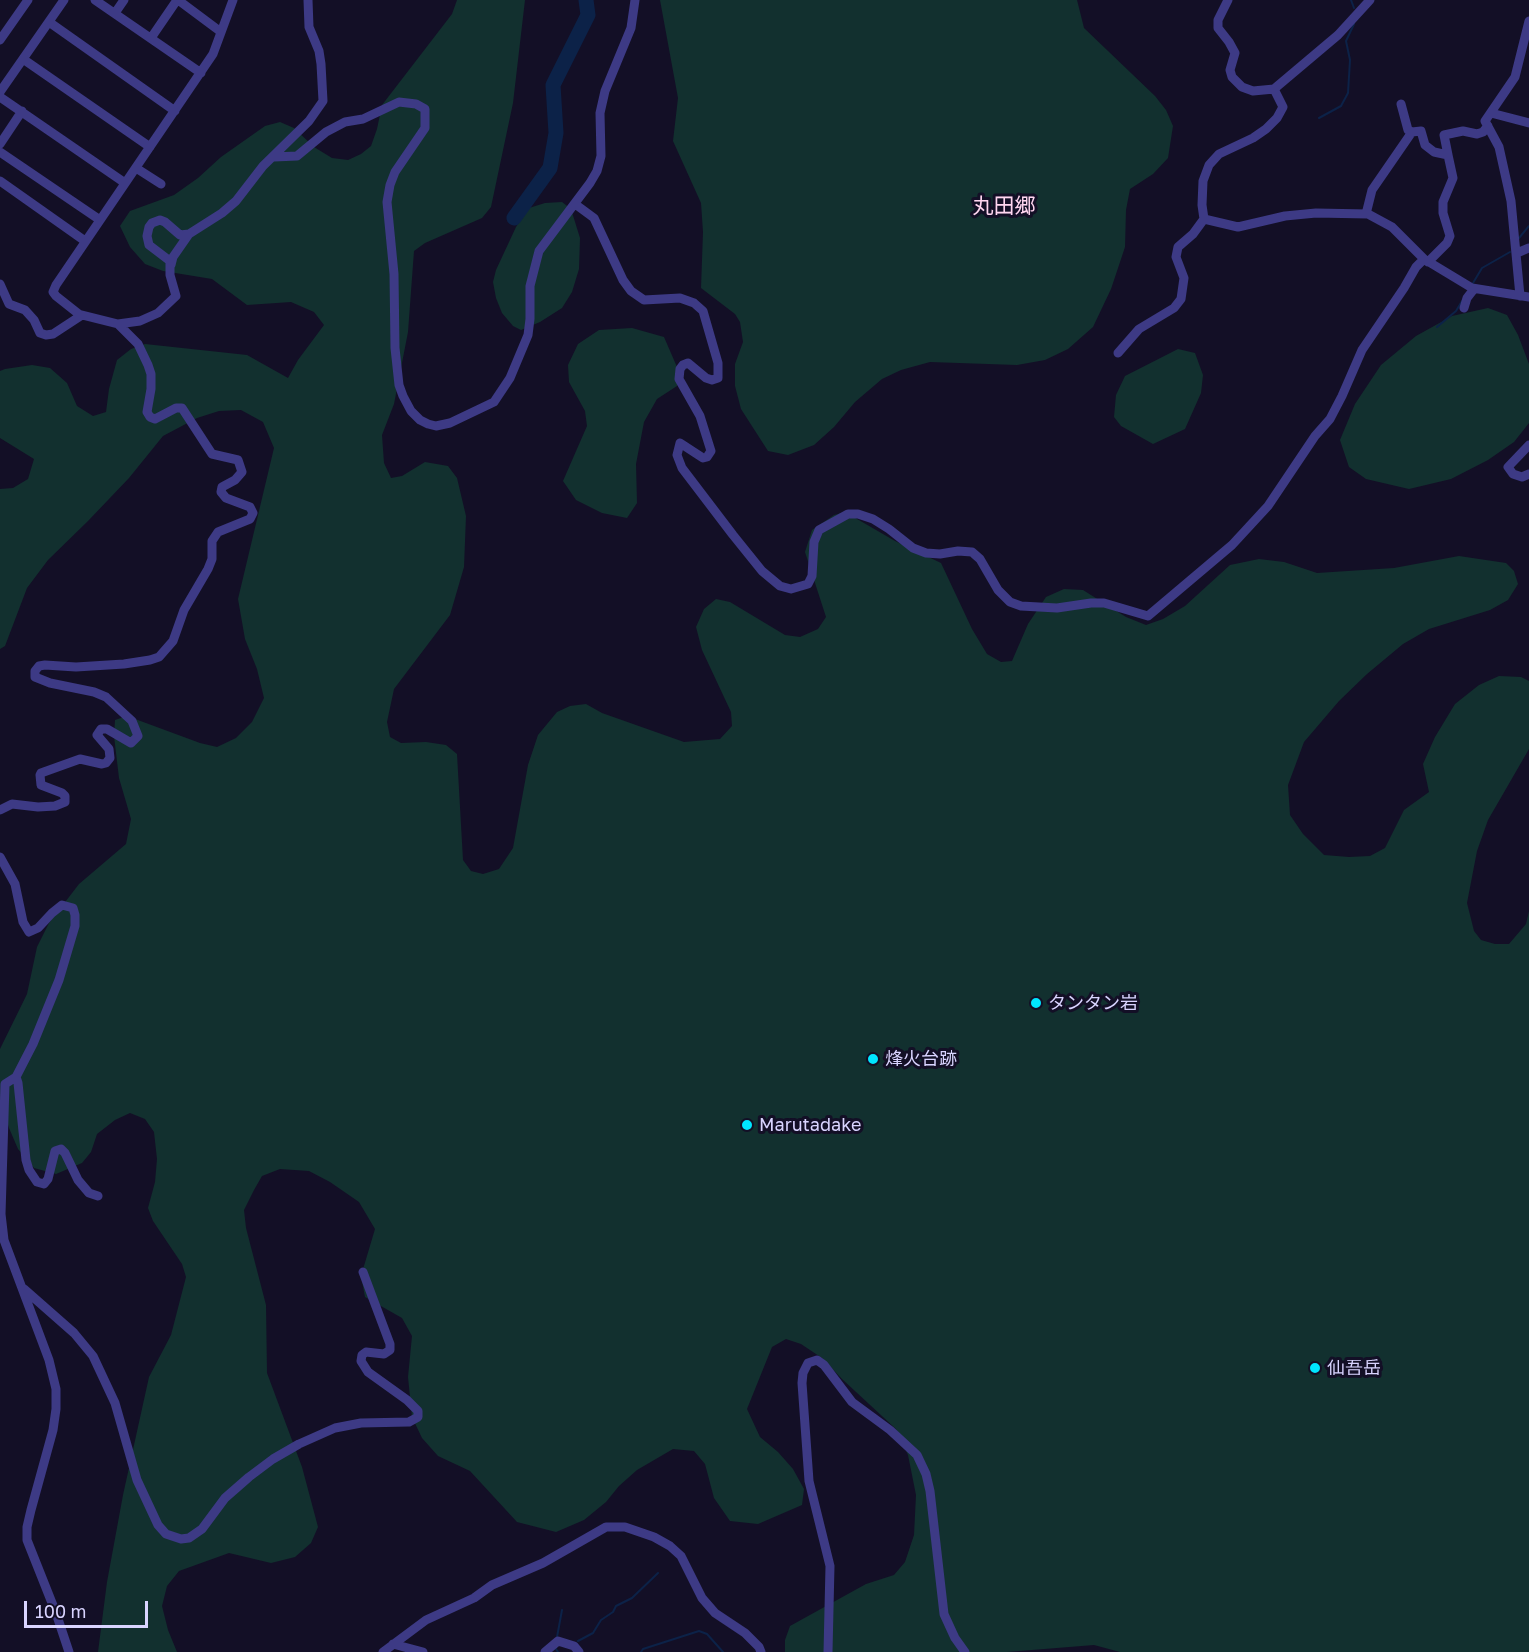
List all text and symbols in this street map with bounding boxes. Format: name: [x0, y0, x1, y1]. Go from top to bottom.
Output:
district label: 丸田郷: [973, 193, 1035, 219]
place label: タンタン岩: [1048, 992, 1138, 1014]
marker: タンタン岩: [1029, 996, 1043, 1010]
place label: 烽火台跡: [885, 1048, 957, 1070]
marker: 烽火台跡: [866, 1052, 880, 1066]
place label: Marutadake: [759, 1114, 861, 1136]
marker: Marutadake: [740, 1118, 754, 1132]
place label: 仙吾岳: [1327, 1357, 1381, 1379]
marker: 仙吾岳: [1308, 1361, 1322, 1375]
scale bar: [27, 1589, 152, 1627]
text: 100 m: [35, 1600, 86, 1622]

